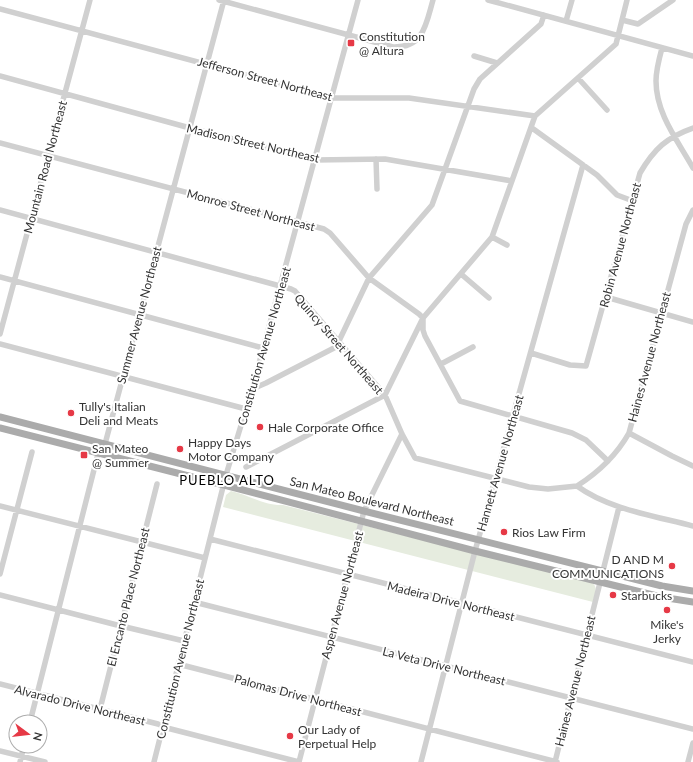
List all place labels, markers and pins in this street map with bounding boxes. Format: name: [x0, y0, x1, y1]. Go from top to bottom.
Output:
place label: Constitution @ Altura: [359, 29, 425, 58]
marker: Constitution @ Altura: [346, 38, 356, 48]
place label: Tully's Italian Deli and Meats: [79, 399, 158, 428]
marker: Tully's Italian Deli and Meats: [66, 408, 76, 418]
place label: Hale Corporate Office: [268, 420, 384, 435]
marker: Hale Corporate Office: [255, 422, 265, 432]
place label: Happy Days Motor Company: [188, 435, 275, 464]
place label: San Mateo @ Summer: [92, 441, 149, 470]
marker: Happy Days Motor Company: [175, 444, 185, 454]
marker: San Mateo @ Summer: [79, 450, 89, 460]
place label: Rios Law Firm: [512, 525, 586, 540]
marker: Rios Law Firm: [499, 527, 509, 537]
place label: D AND M COMMUNICATIONS: [552, 552, 664, 581]
marker: D AND M COMMUNICATIONS: [667, 561, 677, 571]
place label: Starbucks: [621, 588, 672, 603]
marker: Starbucks: [608, 590, 618, 600]
marker: Mike's Jerky: [662, 605, 672, 615]
place label: Mike's Jerky: [650, 617, 684, 646]
place label: Our Lady of Perpetual Help: [298, 722, 377, 751]
marker: Our Lady of Perpetual Help: [285, 731, 295, 741]

